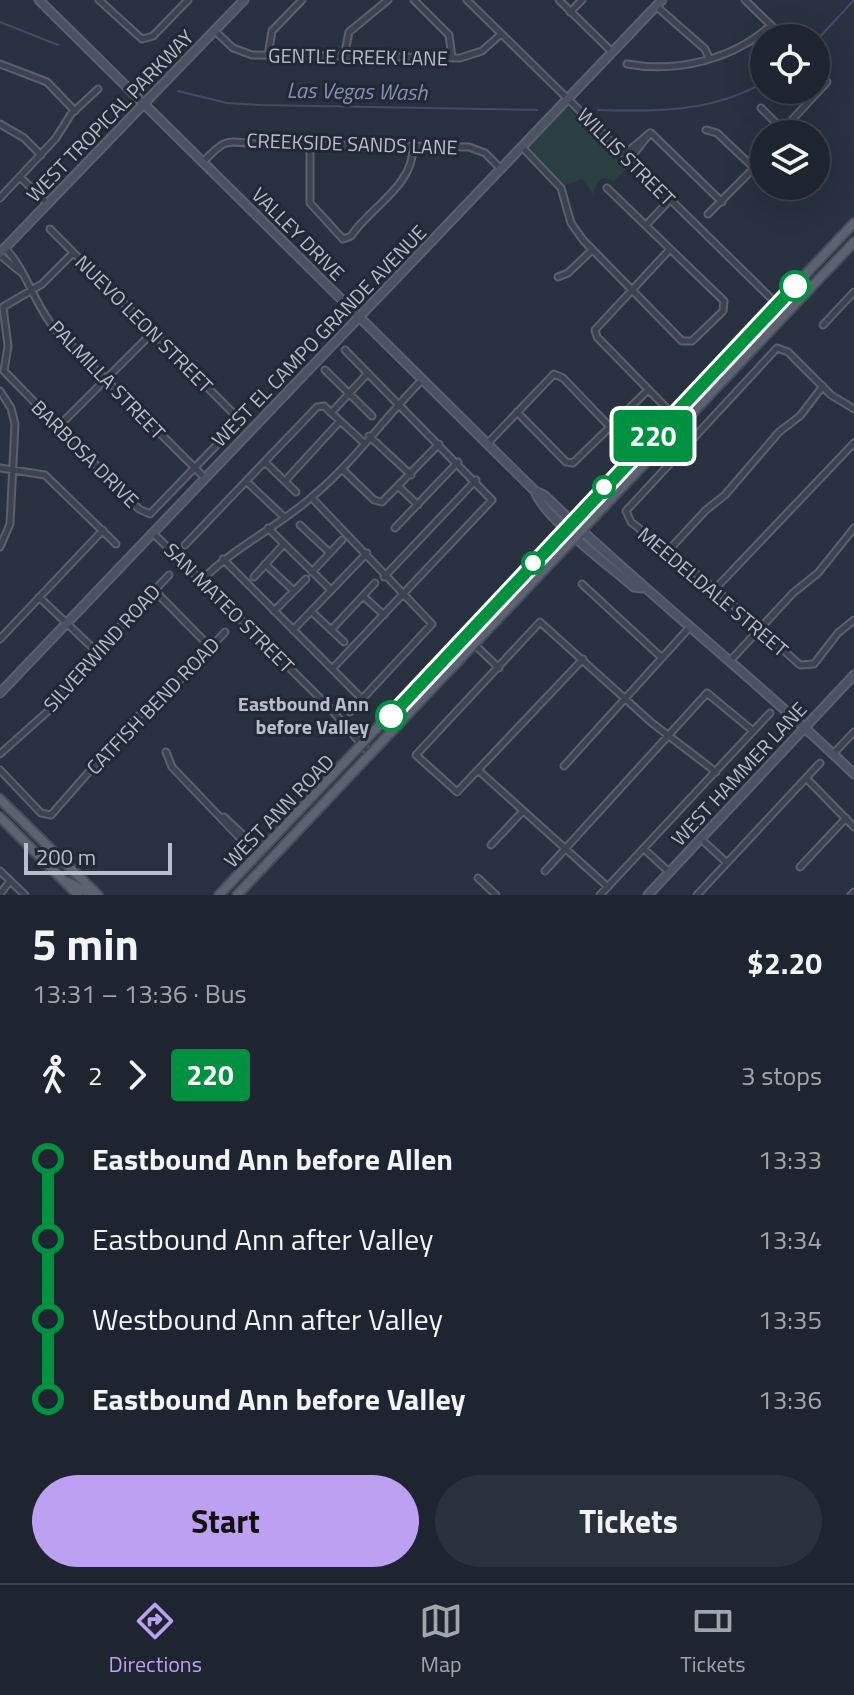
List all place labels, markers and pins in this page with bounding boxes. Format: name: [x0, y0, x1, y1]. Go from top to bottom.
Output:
unlabelled marker: [780, 271, 810, 301]
unlabelled marker: [593, 476, 615, 498]
unlabelled marker: [522, 552, 544, 574]
place label: Eastbound Ann before Valley: [238, 688, 369, 742]
marker: Eastbound Ann before Valley: [376, 701, 406, 731]

